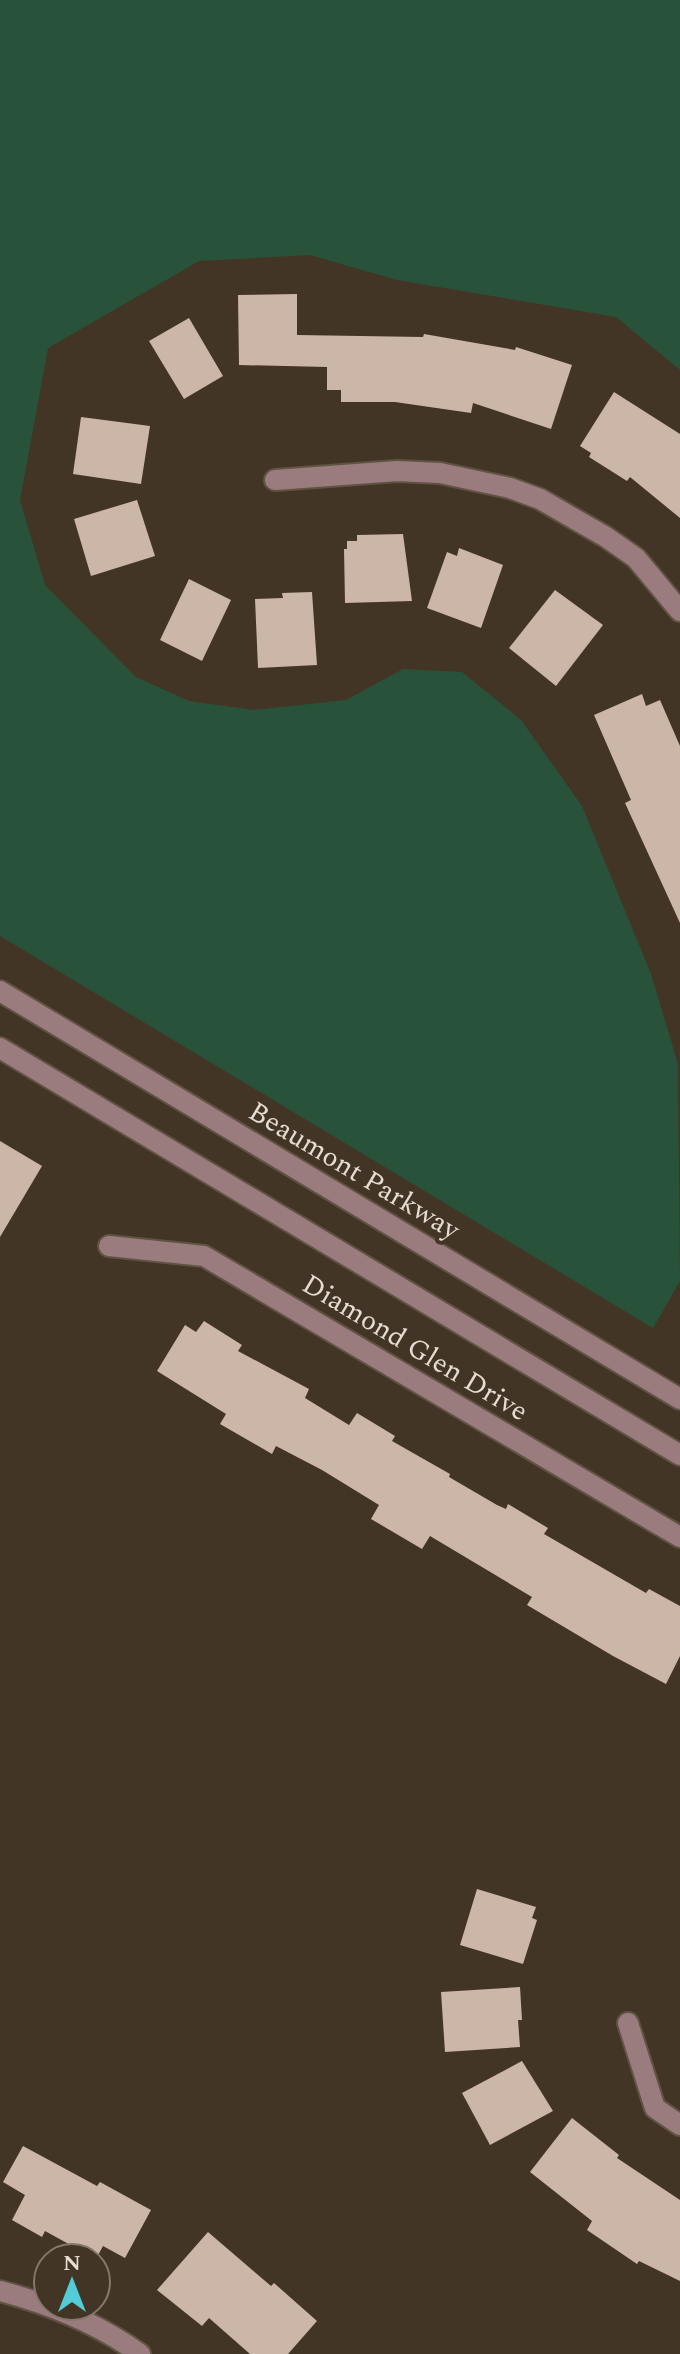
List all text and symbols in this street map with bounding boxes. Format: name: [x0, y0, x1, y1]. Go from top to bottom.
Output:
street label: Beaumont Parkway: [240, 1091, 469, 1252]
street label: Diamond Glen Drive: [294, 1263, 536, 1433]
north arrow: [32, 2242, 112, 2322]
text: N: [63, 2247, 81, 2280]

